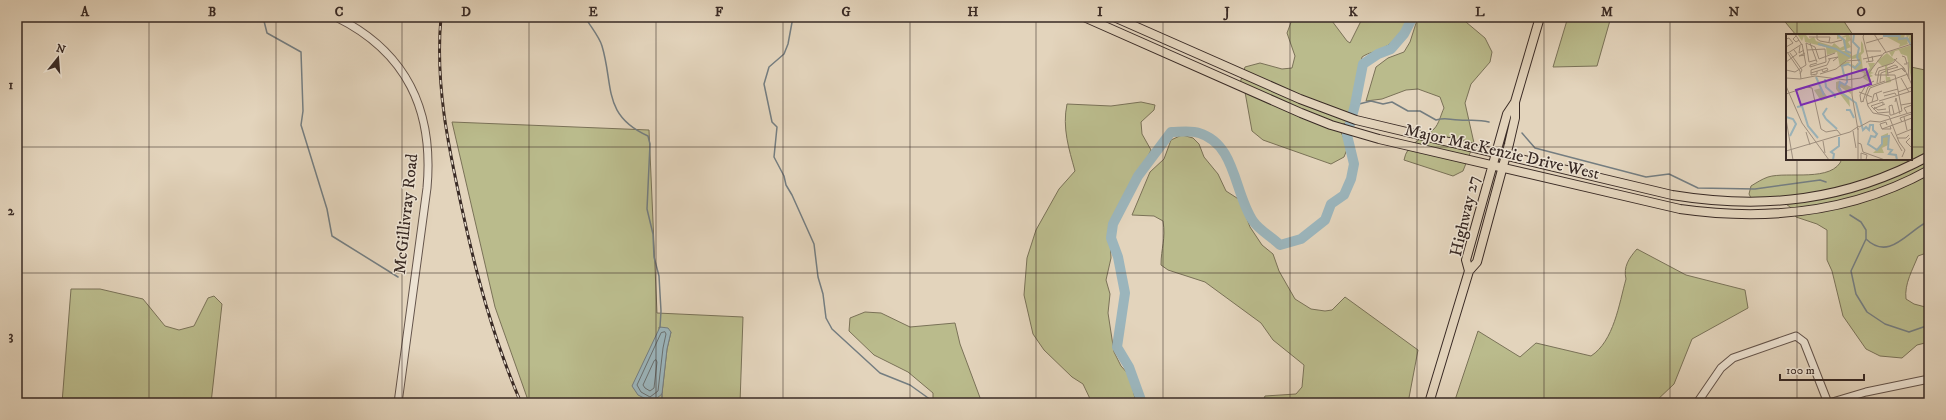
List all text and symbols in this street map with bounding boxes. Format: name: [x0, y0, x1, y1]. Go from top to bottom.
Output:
text: A: [80, 4, 90, 20]
text: B: [208, 4, 216, 20]
text: C: [335, 4, 344, 20]
text: D: [461, 4, 471, 20]
text: E: [588, 4, 598, 20]
text: F: [715, 4, 724, 20]
text: G: [841, 4, 851, 20]
text: H: [968, 4, 979, 20]
text: I: [1097, 4, 1103, 20]
text: J: [1222, 4, 1230, 21]
text: K: [1348, 4, 1358, 20]
text: L: [1475, 4, 1485, 20]
text: M: [1601, 4, 1613, 20]
text: N: [1729, 4, 1740, 20]
text: O: [1856, 4, 1866, 20]
inset map: [1786, 34, 1912, 160]
north arrow: [38, 38, 78, 78]
text: N: [54, 41, 67, 57]
text: 1: [9, 77, 14, 93]
street label: Major MacKenzie Drive West: [1402, 119, 1602, 185]
street label: McGillivray Road: [389, 152, 423, 275]
street label: Highway 27: [1445, 173, 1485, 259]
text: 2: [8, 203, 15, 219]
text: 3: [9, 328, 14, 344]
scale bar: [1780, 356, 1864, 382]
text: 100 m: [1786, 363, 1815, 378]

